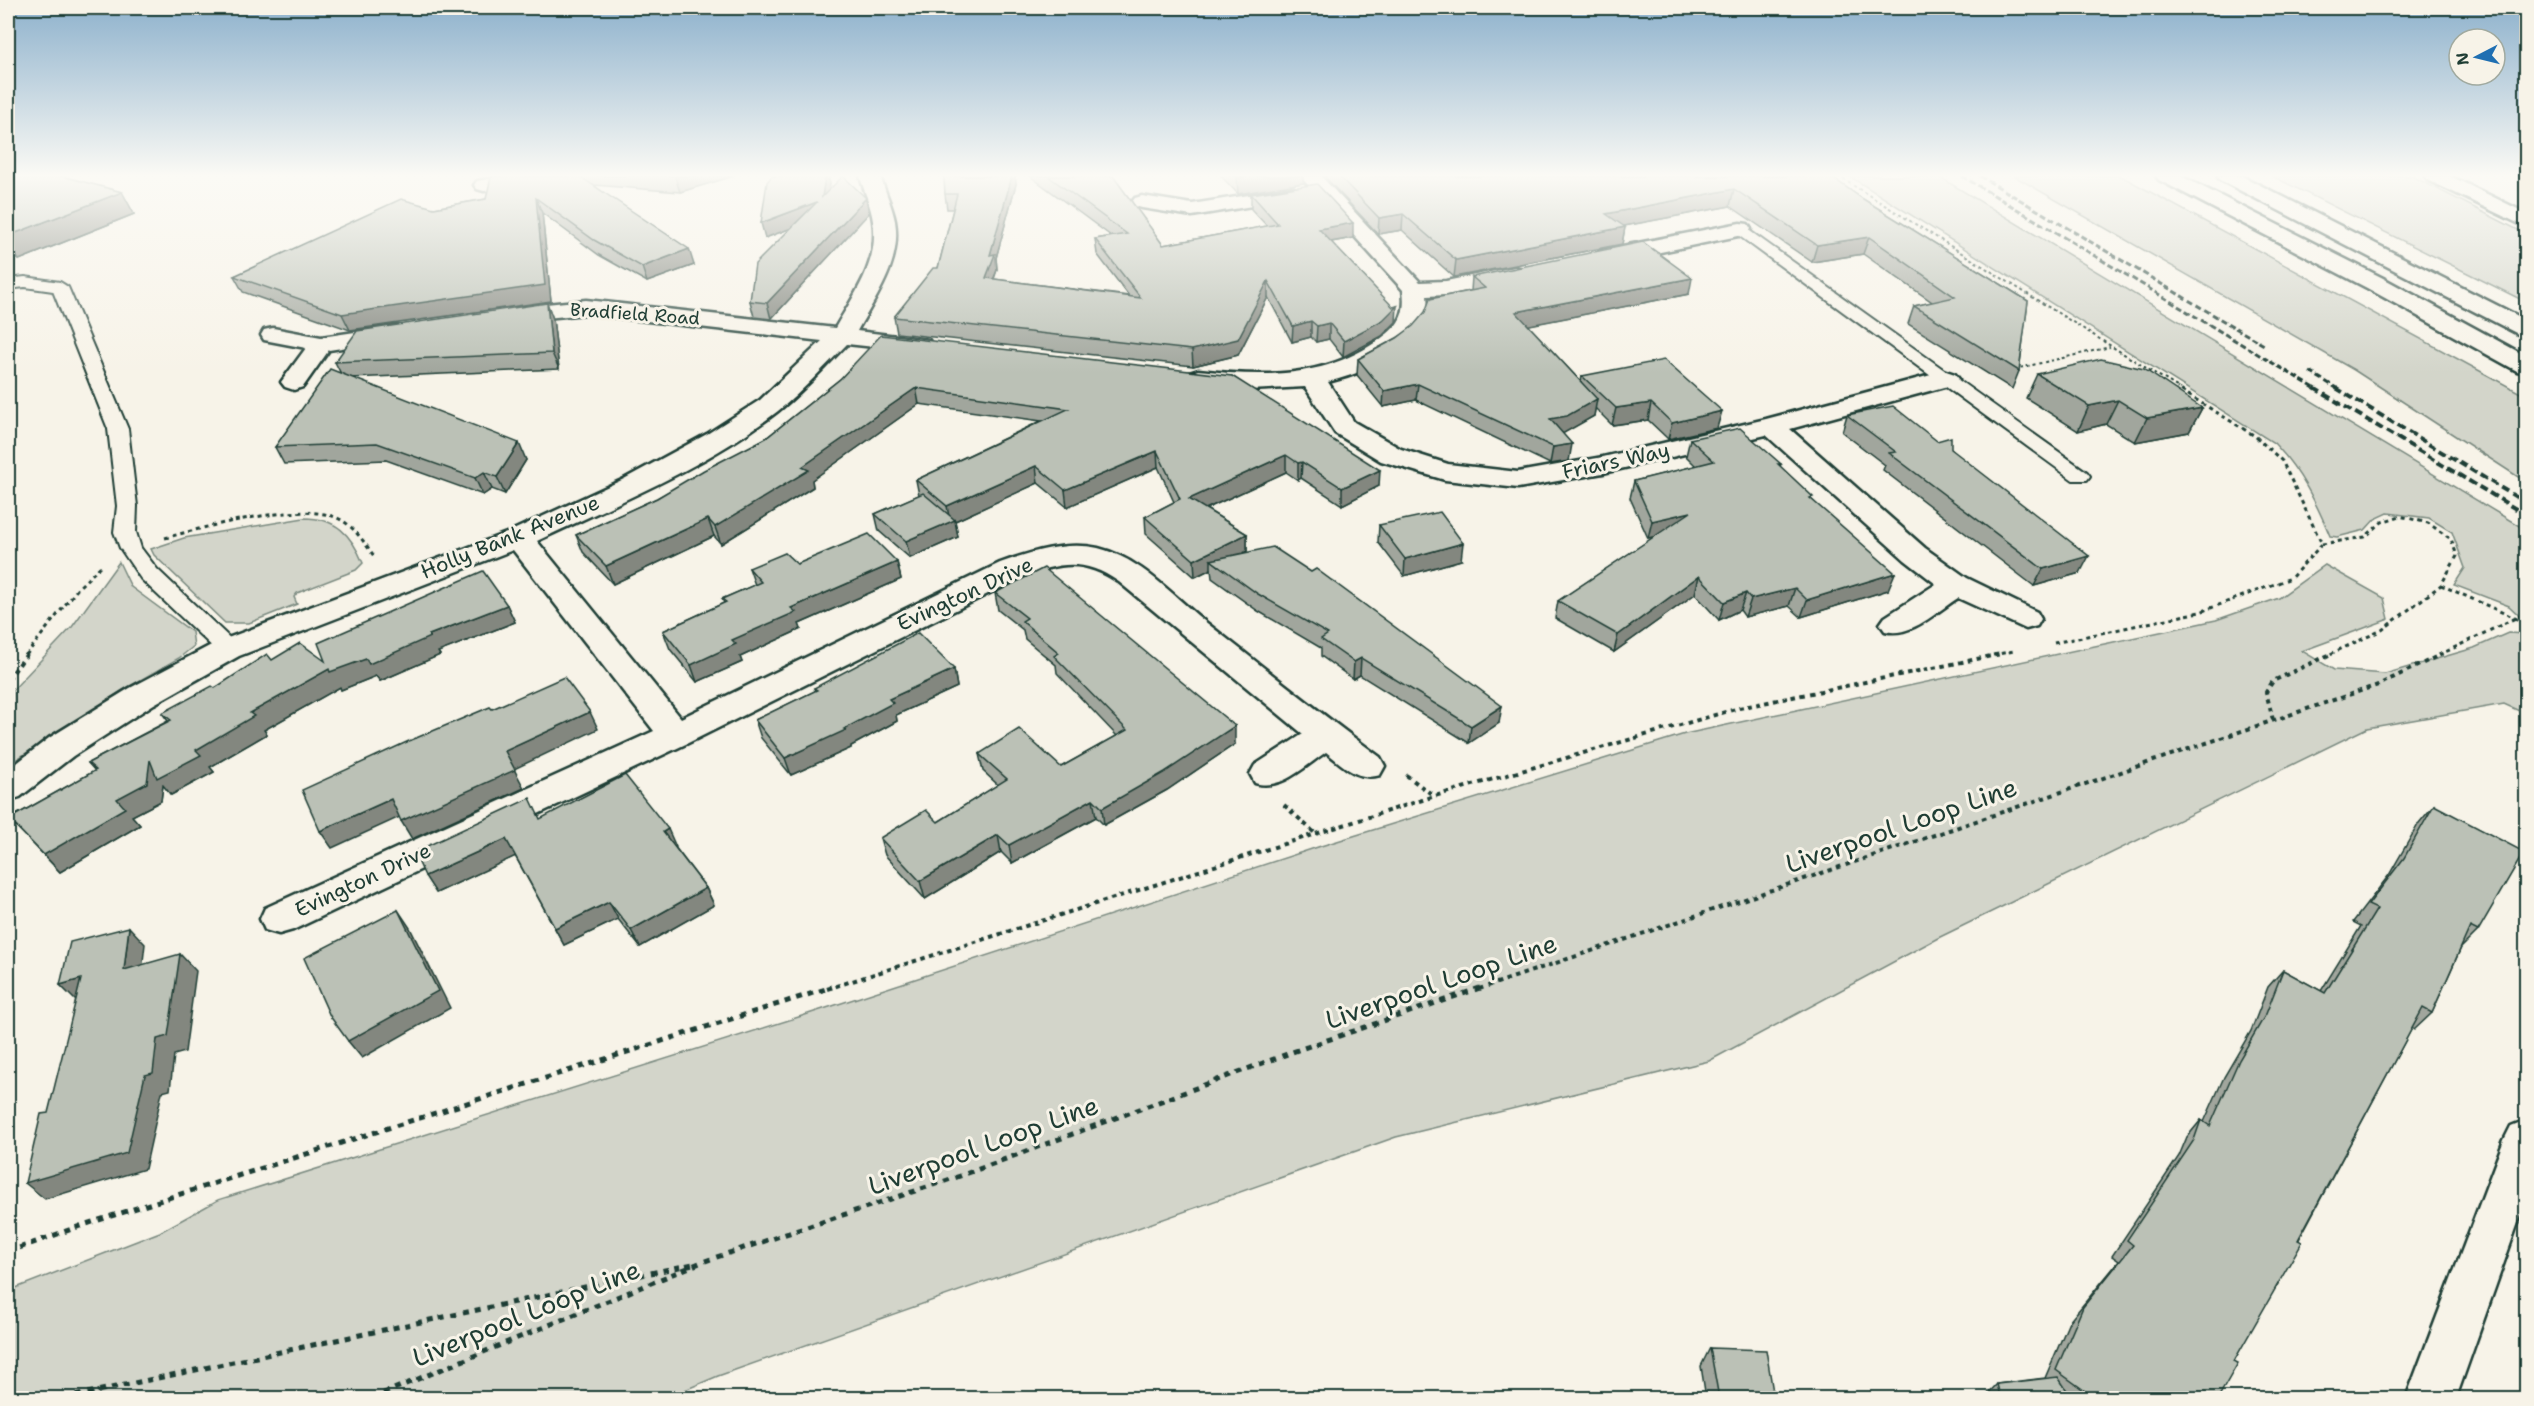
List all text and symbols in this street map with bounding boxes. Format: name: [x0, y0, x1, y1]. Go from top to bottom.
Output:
north arrow: [2447, 27, 2507, 87]
text: N: [2451, 51, 2474, 66]
street label: Bradfield Road: [569, 297, 701, 331]
street label: Friars Way: [1560, 436, 1672, 486]
street label: Holly Bank Avenue: [416, 488, 604, 586]
street label: Evington Drive: [892, 550, 1038, 638]
street label: Liverpool Loop Line: [1781, 769, 2021, 881]
street label: Evington Drive: [290, 836, 436, 924]
street label: Liverpool Loop Line: [1321, 925, 1561, 1037]
street label: Liverpool Loop Line: [863, 1087, 1103, 1203]
street label: Liverpool Loop Line: [407, 1251, 645, 1375]

